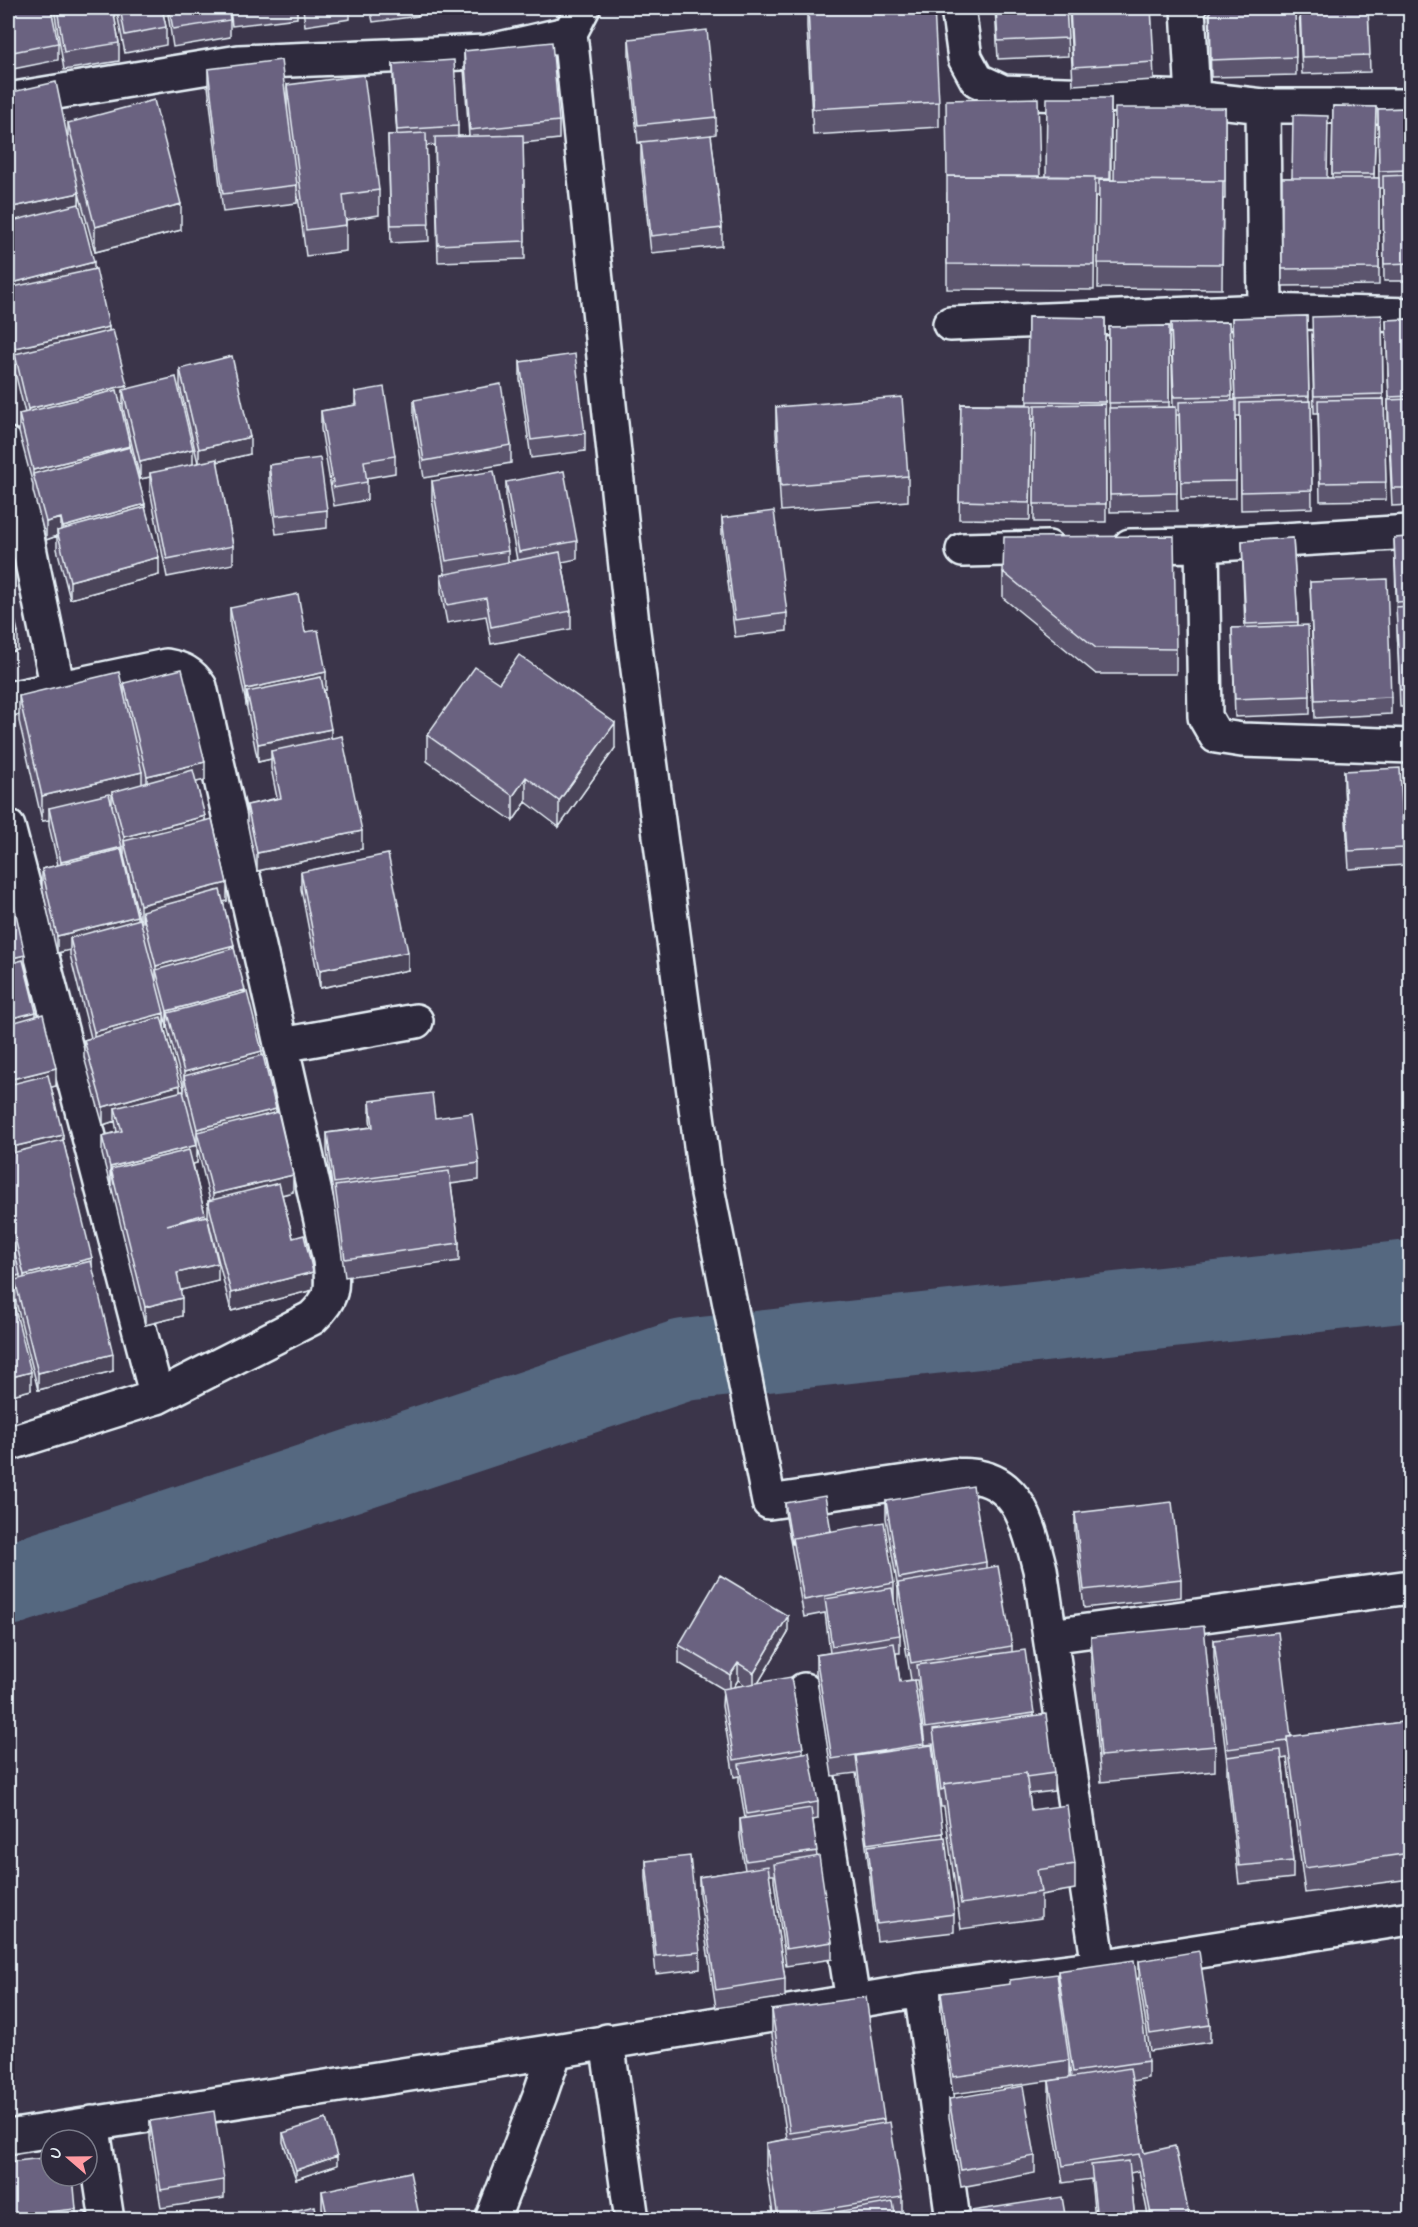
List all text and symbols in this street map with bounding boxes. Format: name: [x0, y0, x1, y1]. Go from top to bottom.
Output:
north arrow: [39, 2128, 99, 2188]
text: U: [45, 2145, 68, 2162]

